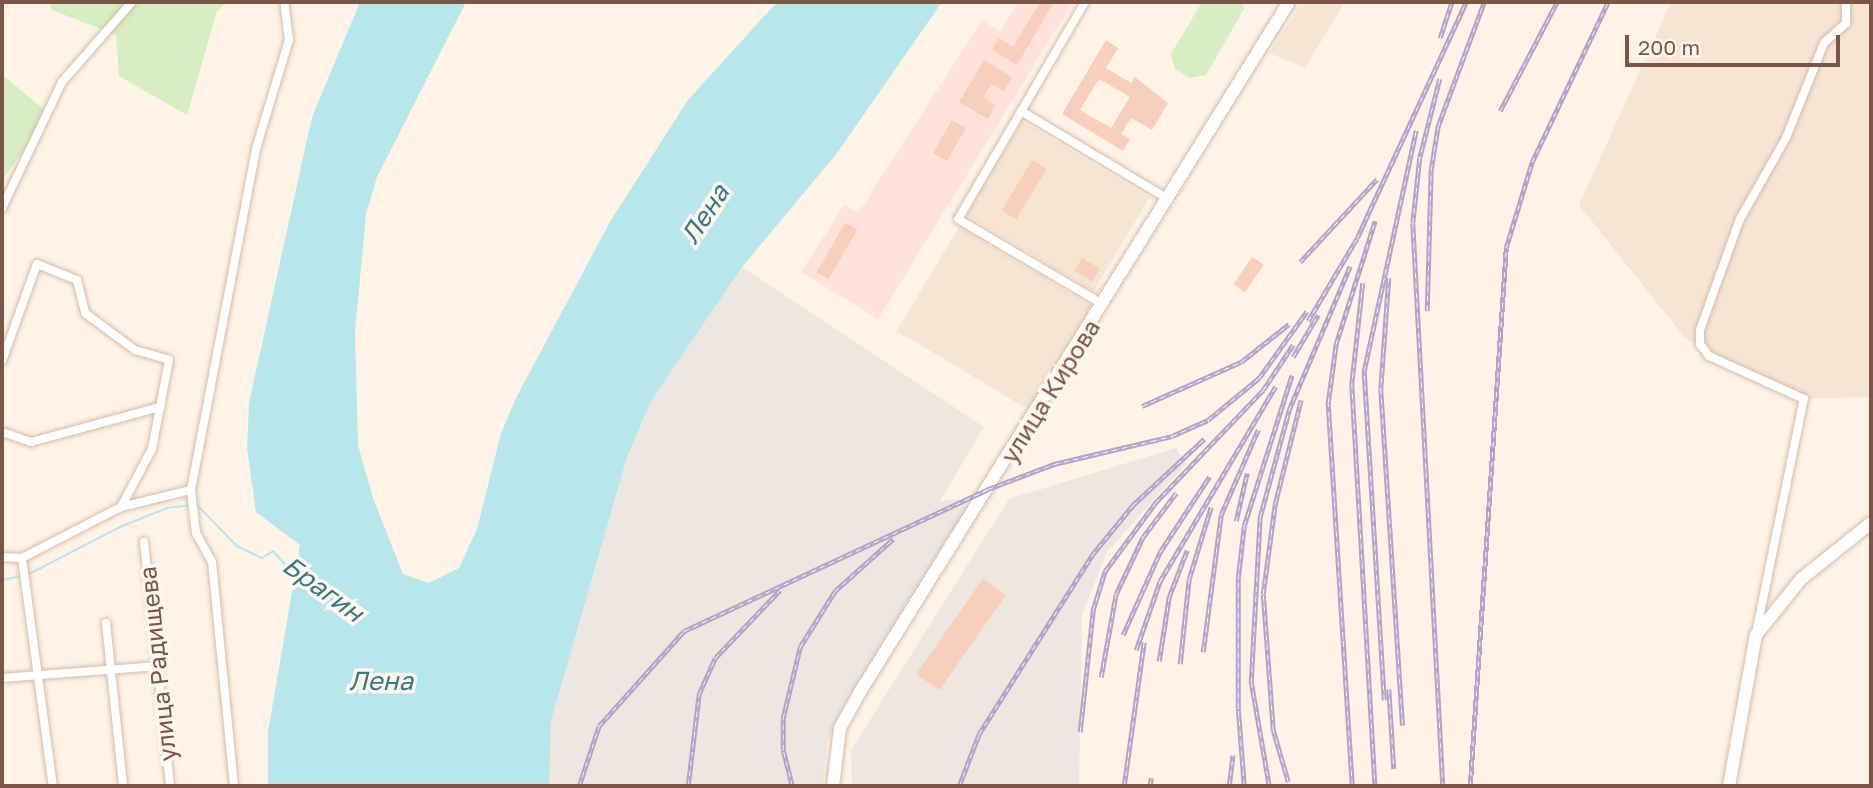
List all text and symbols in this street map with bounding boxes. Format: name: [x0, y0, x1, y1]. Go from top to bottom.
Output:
scale bar: [1628, 21, 1843, 65]
text: 200 m: [1638, 34, 1700, 60]
water label: Лена: [674, 179, 736, 249]
street label: улица Кирова: [994, 314, 1106, 468]
water label: Брагин: [277, 549, 369, 629]
street label: улица Радищева: [132, 565, 182, 763]
water label: Лена: [349, 665, 413, 697]

